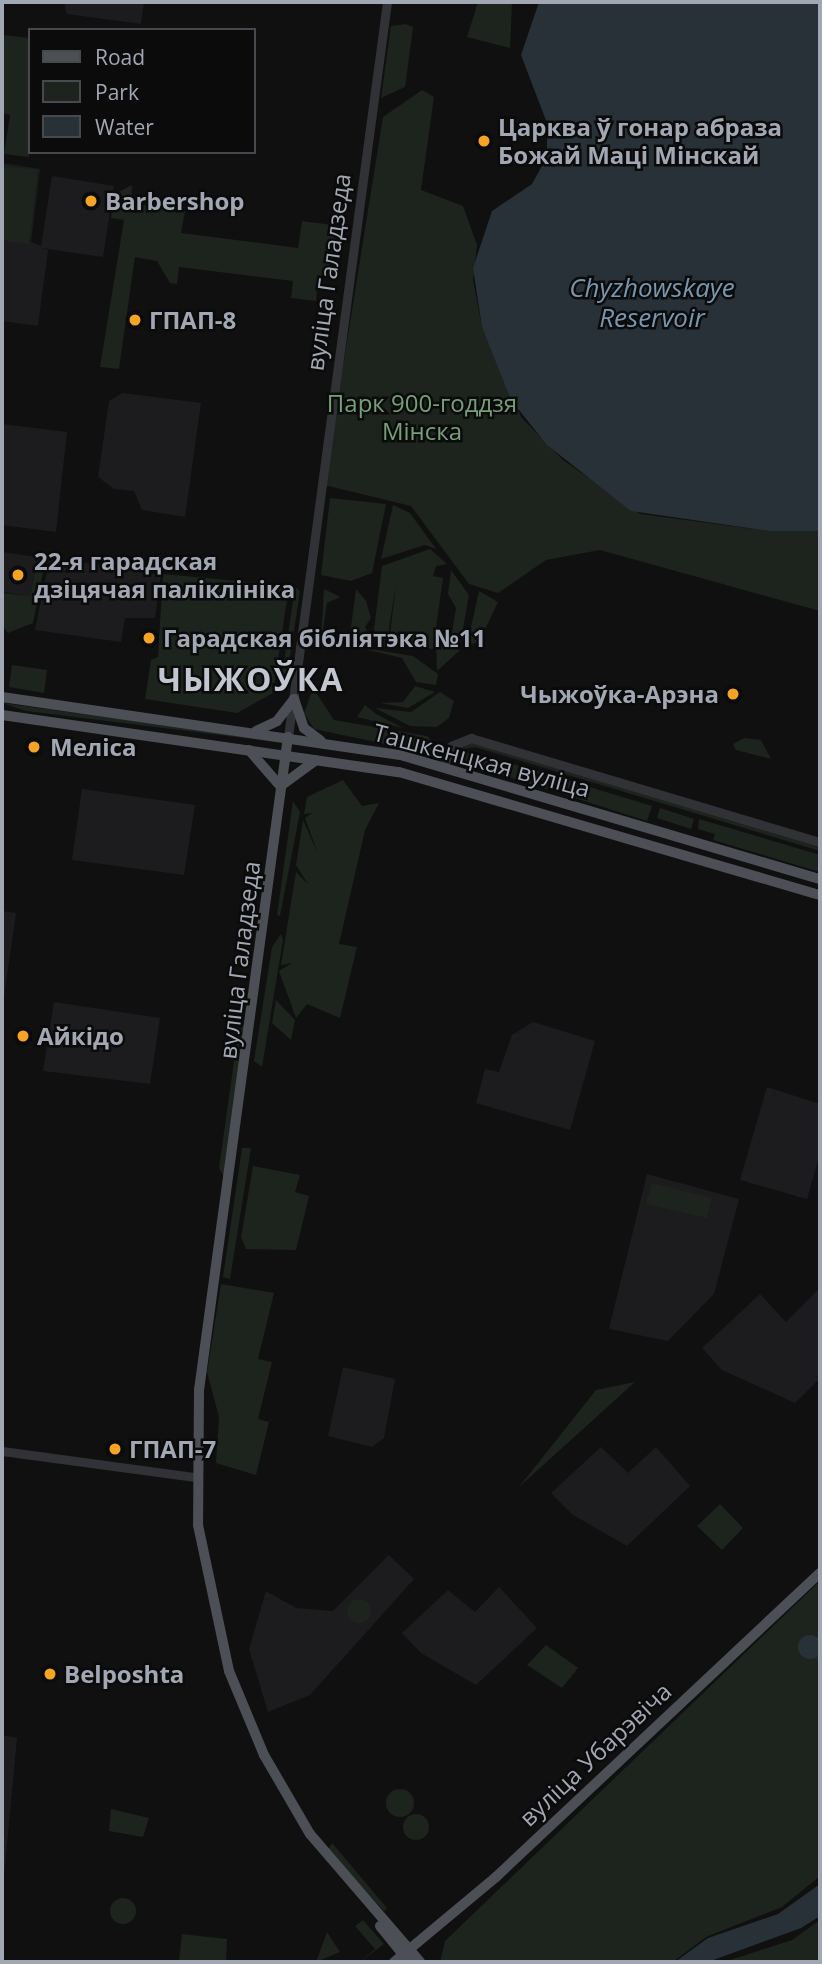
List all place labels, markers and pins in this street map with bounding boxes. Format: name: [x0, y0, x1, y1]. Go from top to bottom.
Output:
place label: Царква ў гонар абраза Божай Маці Мінскай: [498, 113, 782, 169]
marker: Царква ў гонар абраза Божай Маці Мінскай: [476, 133, 492, 149]
place label: Barbershop: [105, 187, 245, 215]
marker: Barbershop: [83, 193, 99, 209]
place label: ГПАП-8: [149, 306, 236, 334]
marker: ГПАП-8: [127, 312, 143, 328]
place label: 22-я гарадская дзіцячая паліклініка: [34, 547, 295, 603]
marker: 22-я гарадская дзіцячая паліклініка: [8, 565, 28, 585]
place label: Гарадская бібліятэка №11: [163, 624, 486, 652]
marker: Гарадская бібліятэка №11: [141, 630, 157, 646]
place label: Чыжоўка-Арэна: [520, 680, 719, 708]
marker: Чыжоўка-Арэна: [725, 686, 741, 702]
place label: Меліса: [50, 733, 136, 761]
marker: Меліса: [24, 737, 44, 757]
place label: Айкідо: [37, 1022, 124, 1050]
marker: Айкідо: [15, 1028, 31, 1044]
place label: ГПАП-7: [129, 1435, 216, 1463]
marker: ГПАП-7: [107, 1441, 123, 1457]
place label: Belposhta: [64, 1660, 184, 1688]
marker: Belposhta: [42, 1666, 58, 1682]

